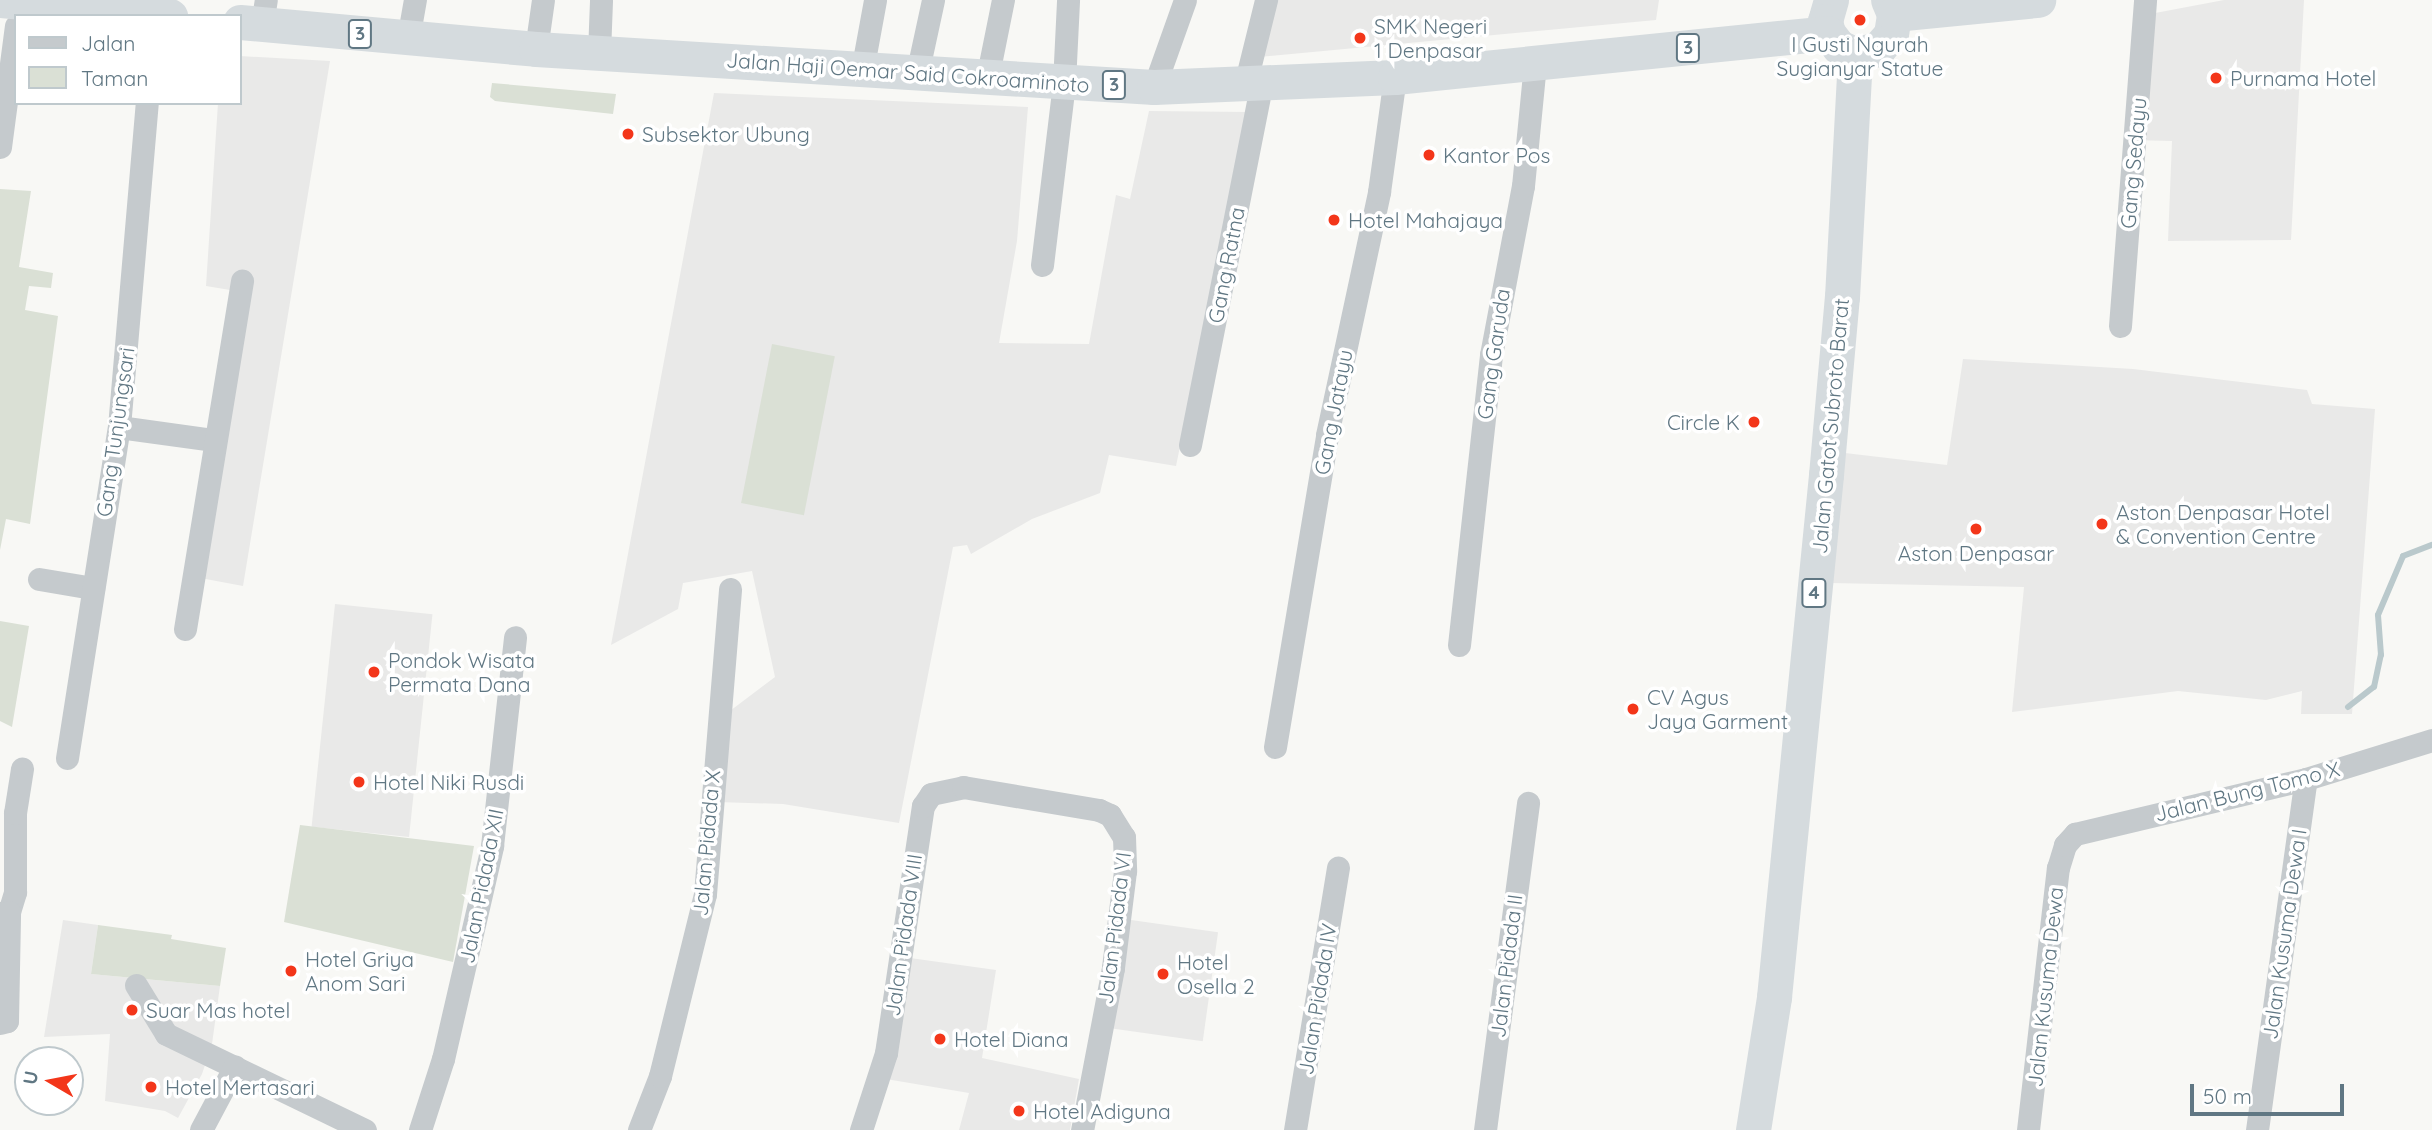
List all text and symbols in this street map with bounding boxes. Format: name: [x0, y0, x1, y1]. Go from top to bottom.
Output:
marker: I Gusti Ngurah Sugianyar Statue: [1852, 12, 1868, 28]
place label: SMK Negeri 1 Denpasar: [1374, 13, 1487, 63]
legend: [14, 14, 242, 105]
road number: 3: [348, 18, 372, 50]
text: Jalan: [81, 30, 135, 56]
marker: SMK Negeri 1 Denpasar: [1352, 30, 1368, 46]
place label: I Gusti Ngurah Sugianyar Statue: [1777, 31, 1943, 81]
road number: 3: [1676, 32, 1700, 64]
street label: Jalan Haji Oemar Said Cokroaminoto: [726, 47, 1090, 97]
text: Taman: [81, 65, 148, 91]
place label: Purnama Hotel: [2230, 65, 2376, 91]
road number: 3: [1102, 69, 1126, 100]
marker: Purnama Hotel: [2208, 70, 2224, 86]
street label: Gang Sedayu: [2115, 96, 2151, 230]
place label: Subsektor Ubung: [642, 121, 810, 147]
marker: Subsektor Ubung: [620, 126, 636, 142]
place label: Kantor Pos: [1443, 142, 1550, 168]
marker: Kantor Pos: [1421, 147, 1437, 163]
street label: Gang Ratna: [1202, 205, 1250, 325]
place label: Hotel Mahajaya: [1348, 207, 1503, 233]
marker: Hotel Mahajaya: [1326, 212, 1342, 228]
street label: Gang Garuda: [1471, 287, 1515, 421]
street label: Jalan Gatot Subroto Barat: [1806, 297, 1854, 555]
street label: Gang Tunjungsari: [91, 346, 139, 518]
street label: Gang Jatayu: [1309, 347, 1357, 477]
place label: Circle K: [1667, 409, 1740, 435]
marker: Circle K: [1746, 414, 1762, 430]
place label: Aston Denpasar Hotel & Convention Centre: [2116, 499, 2330, 549]
marker: Aston Denpasar Hotel & Convention Centre: [2094, 516, 2110, 532]
marker: Aston Denpasar: [1968, 521, 1984, 537]
place label: Aston Denpasar: [1898, 540, 2054, 566]
road number: 4: [1800, 578, 1828, 608]
place label: Pondok Wisata Permata Dana: [388, 647, 535, 697]
marker: Pondok Wisata Permata Dana: [366, 664, 382, 680]
place label: CV Agus Jaya Garment: [1647, 684, 1788, 734]
marker: CV Agus Jaya Garment: [1625, 701, 1641, 717]
street label: Jalan Bung Tomo X: [2152, 756, 2342, 826]
place label: Hotel Niki Rusdi: [373, 769, 524, 795]
street label: Jalan Pidada X: [687, 769, 725, 917]
marker: Hotel Niki Rusdi: [351, 774, 367, 790]
street label: Jalan Pidada XII: [454, 807, 508, 965]
street label: Jalan Kusuma Dewa I: [2257, 827, 2311, 1041]
street label: Jalan Pidada VI: [1092, 851, 1136, 1005]
street label: Jalan Pidada VIII: [879, 852, 927, 1018]
street label: Jalan Kusuma Dewa: [2022, 886, 2068, 1088]
street label: Jalan Pidada II: [1485, 893, 1527, 1039]
street label: Jalan Pidada IV: [1293, 921, 1341, 1077]
place label: Hotel Griya Anom Sari: [305, 946, 414, 996]
place label: Hotel Osella 2: [1177, 949, 1255, 999]
marker: Hotel Griya Anom Sari: [283, 963, 299, 979]
marker: Hotel Osella 2: [1155, 966, 1171, 982]
place label: Suar Mas hotel: [146, 997, 290, 1023]
marker: Suar Mas hotel: [124, 1002, 140, 1018]
place label: Hotel Diana: [954, 1026, 1068, 1052]
marker: Hotel Diana: [932, 1031, 948, 1047]
north arrow: [14, 1046, 84, 1116]
text: U: [17, 1069, 43, 1086]
scale bar: [2194, 1070, 2348, 1114]
place label: Hotel Mertasari: [165, 1074, 315, 1100]
marker: Hotel Mertasari: [143, 1079, 159, 1095]
text: 50 m: [2203, 1083, 2252, 1109]
place label: Hotel Adiguna: [1033, 1098, 1171, 1124]
marker: Hotel Adiguna: [1011, 1103, 1027, 1119]

